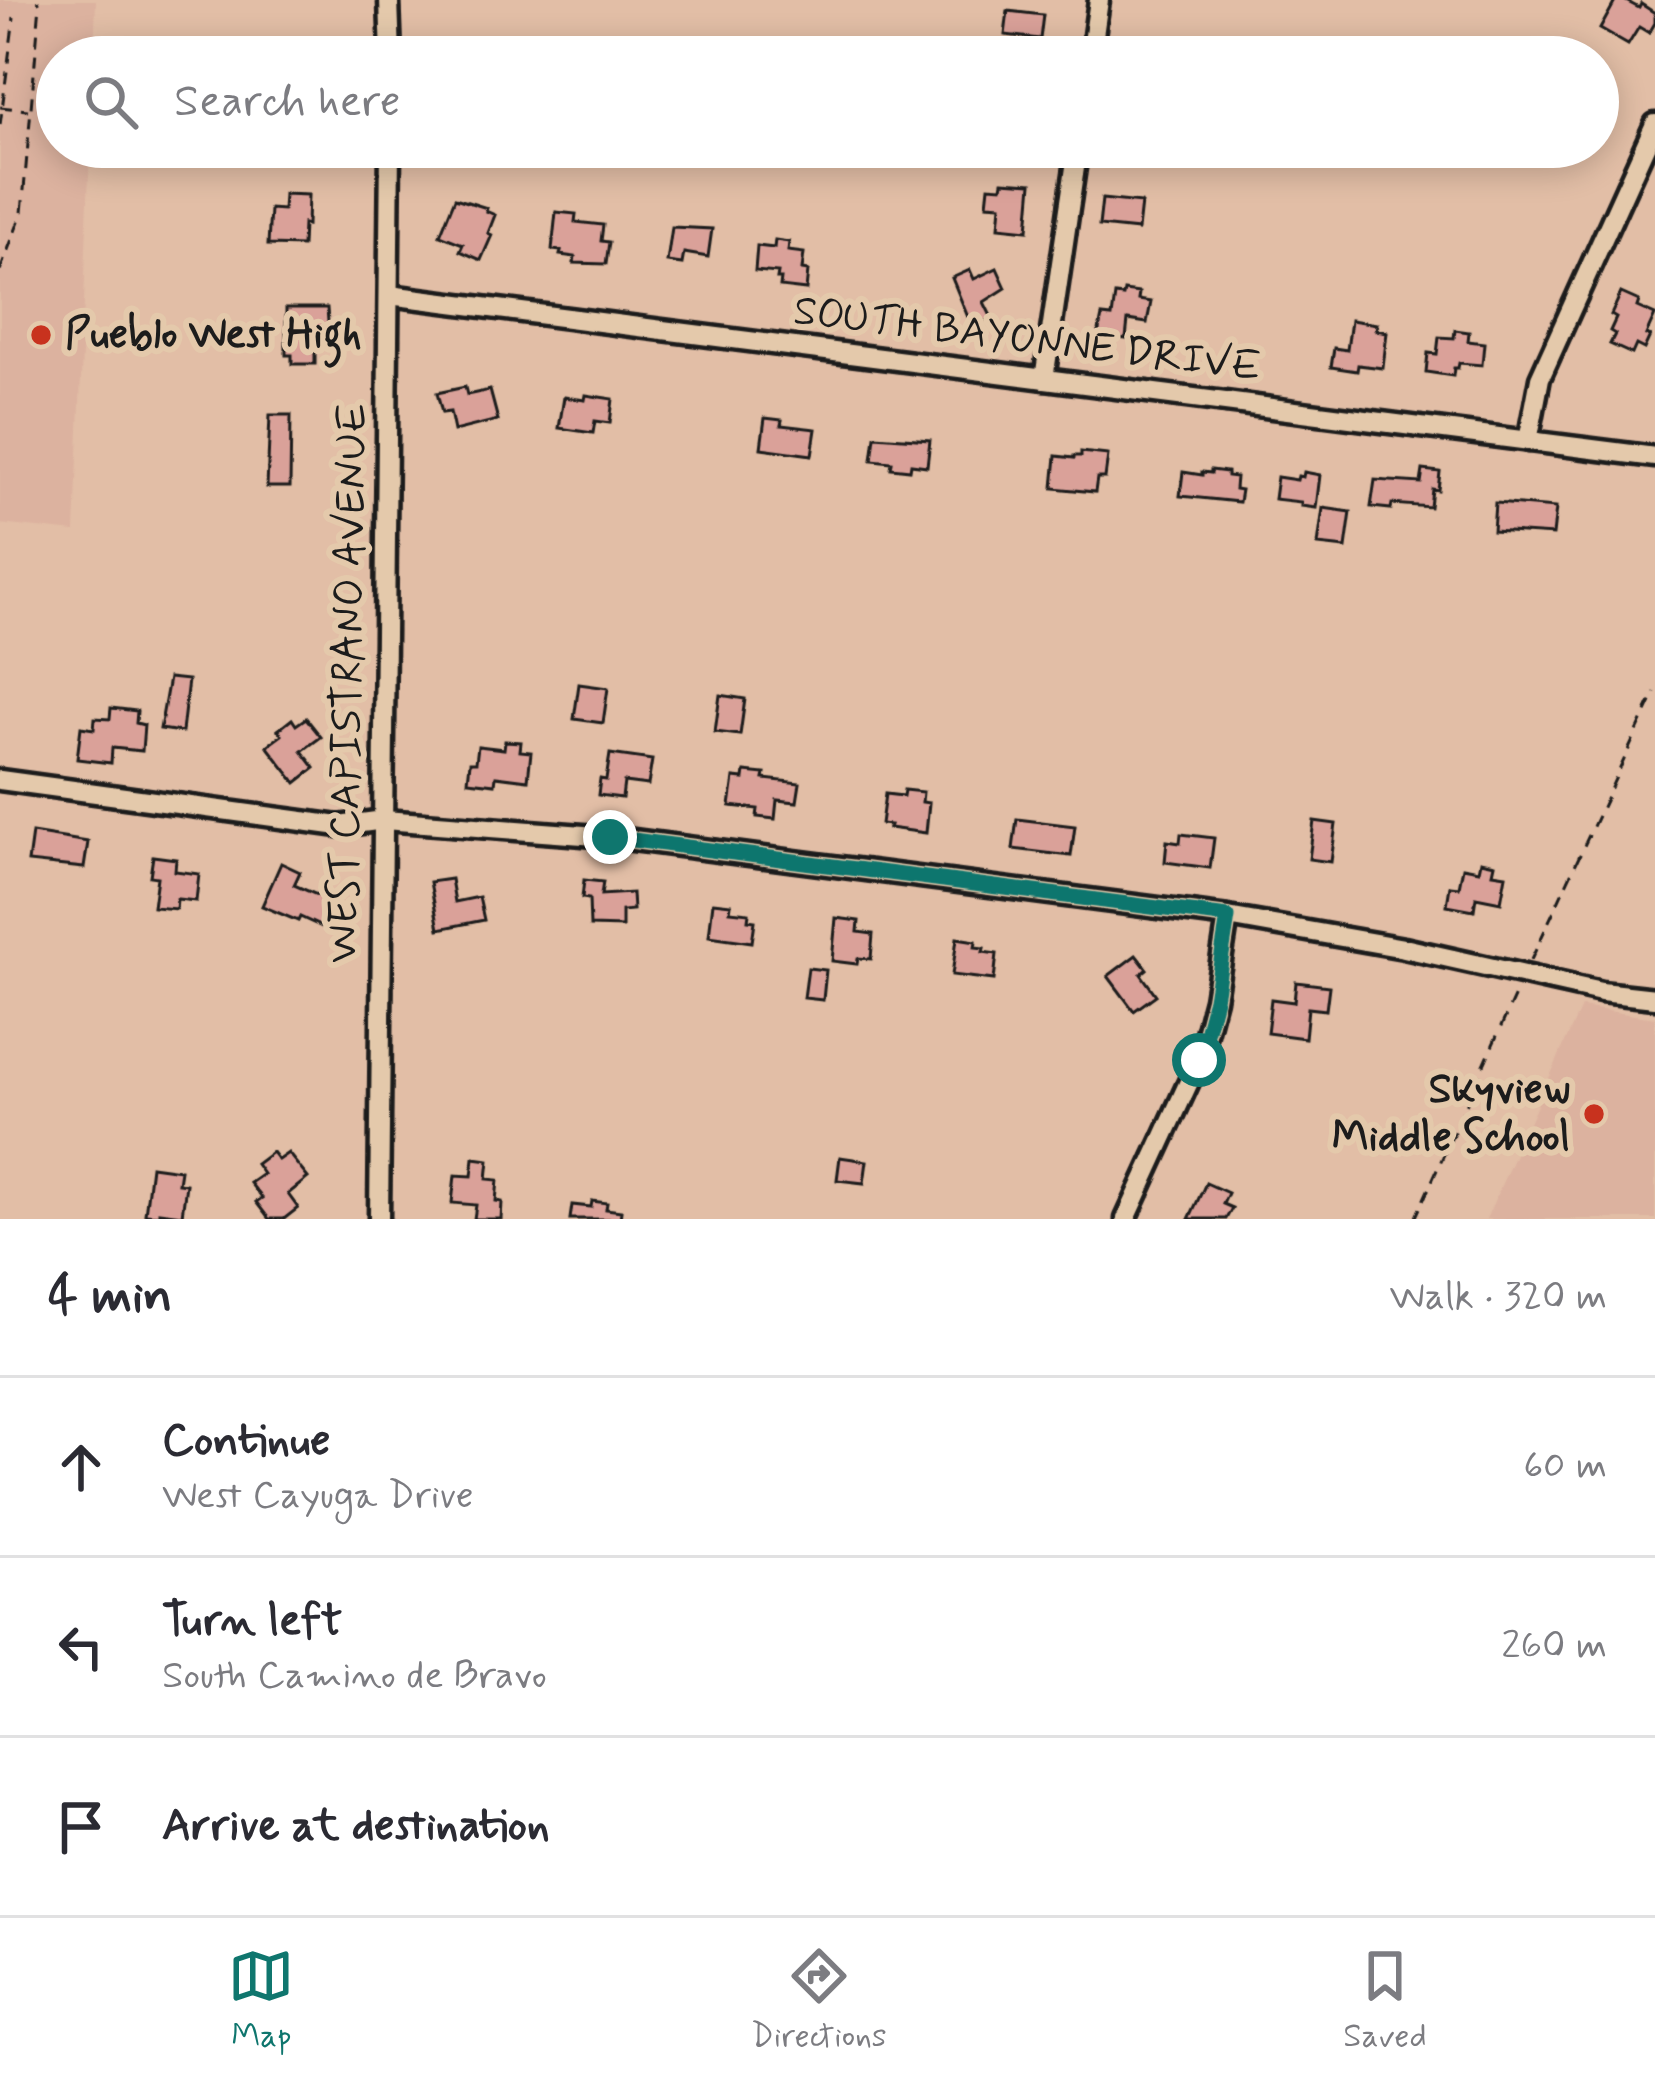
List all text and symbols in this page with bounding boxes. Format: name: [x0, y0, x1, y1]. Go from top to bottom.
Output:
search box: [36, 36, 1619, 168]
icon: search: [78, 69, 144, 135]
text: Search here: [174, 73, 401, 132]
street label: SOUTH BAYONNE DRIVE: [790, 284, 1264, 396]
place label: Pueblo West High: [65, 308, 362, 368]
marker: Pueblo West High: [28, 322, 54, 348]
street label: WEST CAPISTRANO AVENUE: [317, 403, 381, 963]
route end: [583, 810, 637, 864]
route start: [1172, 1033, 1226, 1087]
place label: Skyview Middle School: [1332, 1063, 1570, 1166]
marker: Skyview Middle School: [1581, 1101, 1607, 1127]
text: 4 min: [48, 1264, 172, 1330]
text: Walk · 320 m: [1389, 1272, 1607, 1323]
text: Continue: [162, 1412, 330, 1471]
icon: ahead: [48, 1434, 114, 1500]
text: 60 m: [1523, 1441, 1607, 1492]
text: West Cayuga Drive: [162, 1471, 474, 1522]
text: Turn left: [162, 1592, 342, 1651]
icon: left: [48, 1614, 114, 1680]
text: 260 m: [1501, 1621, 1607, 1672]
text: South Camino de Bravo: [162, 1651, 547, 1702]
icon: arrive: [48, 1794, 114, 1860]
text: Arrive at destination: [162, 1797, 550, 1856]
tab: Map: [228, 1943, 294, 2059]
tab: Directions: [751, 1943, 887, 2059]
tab: Saved: [1343, 1943, 1427, 2059]

